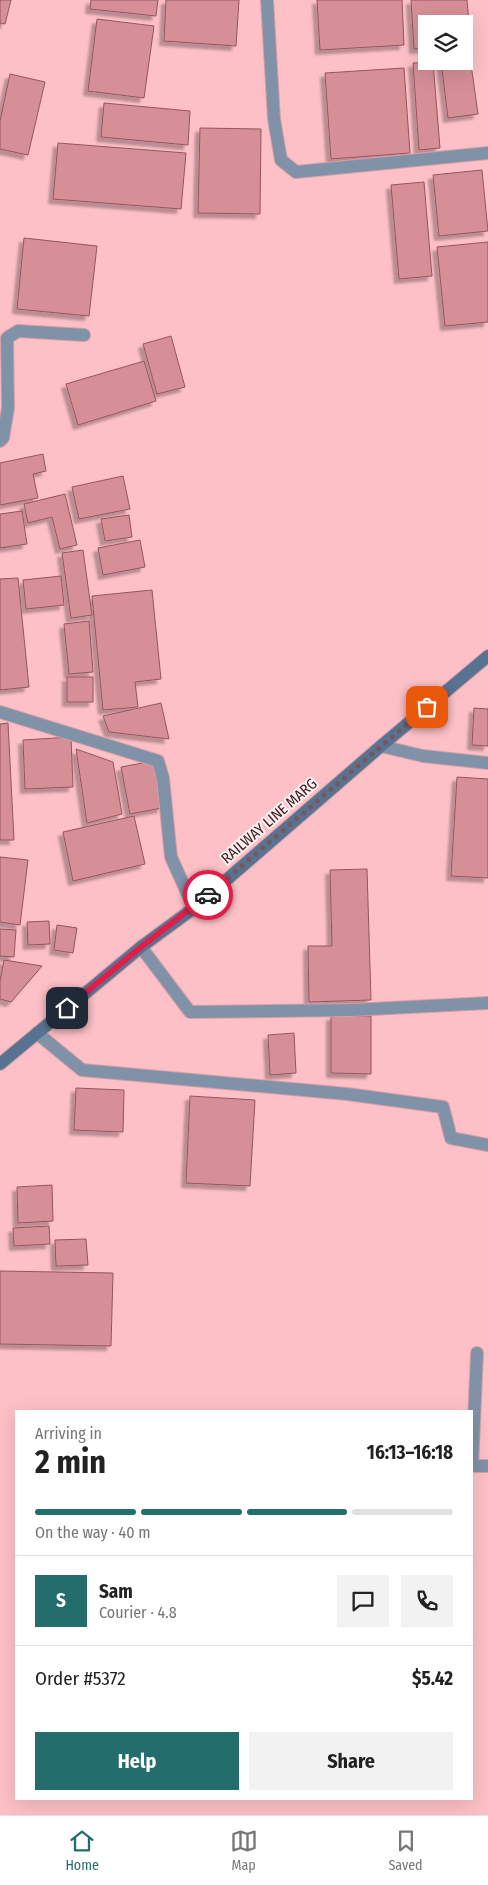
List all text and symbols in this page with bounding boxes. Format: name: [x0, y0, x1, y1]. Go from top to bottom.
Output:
map controls: [418, 15, 473, 70]
button: layers: [418, 15, 473, 70]
pin: [406, 686, 448, 728]
icon: bag: [413, 693, 441, 721]
street label: RAILWAY LINE MARG: [217, 775, 321, 867]
courier: [183, 870, 233, 920]
icon: car: [194, 881, 222, 909]
pin: [46, 987, 88, 1029]
icon: home: [53, 994, 81, 1022]
text: Arriving in: [35, 1424, 102, 1443]
text: 16:13–16:18: [367, 1441, 453, 1464]
text: 2 min: [35, 1443, 106, 1481]
text: On the way · 40 m: [35, 1523, 151, 1542]
button: chat: [337, 1575, 389, 1627]
button: phone: [401, 1575, 453, 1627]
text: Sam: [99, 1580, 133, 1603]
text: S: [56, 1589, 66, 1612]
text: Courier · 4.8: [99, 1603, 177, 1622]
text: Order #5372: [35, 1667, 126, 1690]
text: $5.42: [412, 1667, 453, 1690]
button: Help: [35, 1732, 239, 1790]
button: Share: [249, 1732, 453, 1790]
tab: Home: [65, 1827, 99, 1874]
tab: Map: [230, 1827, 258, 1874]
tab: Saved: [388, 1827, 423, 1874]

